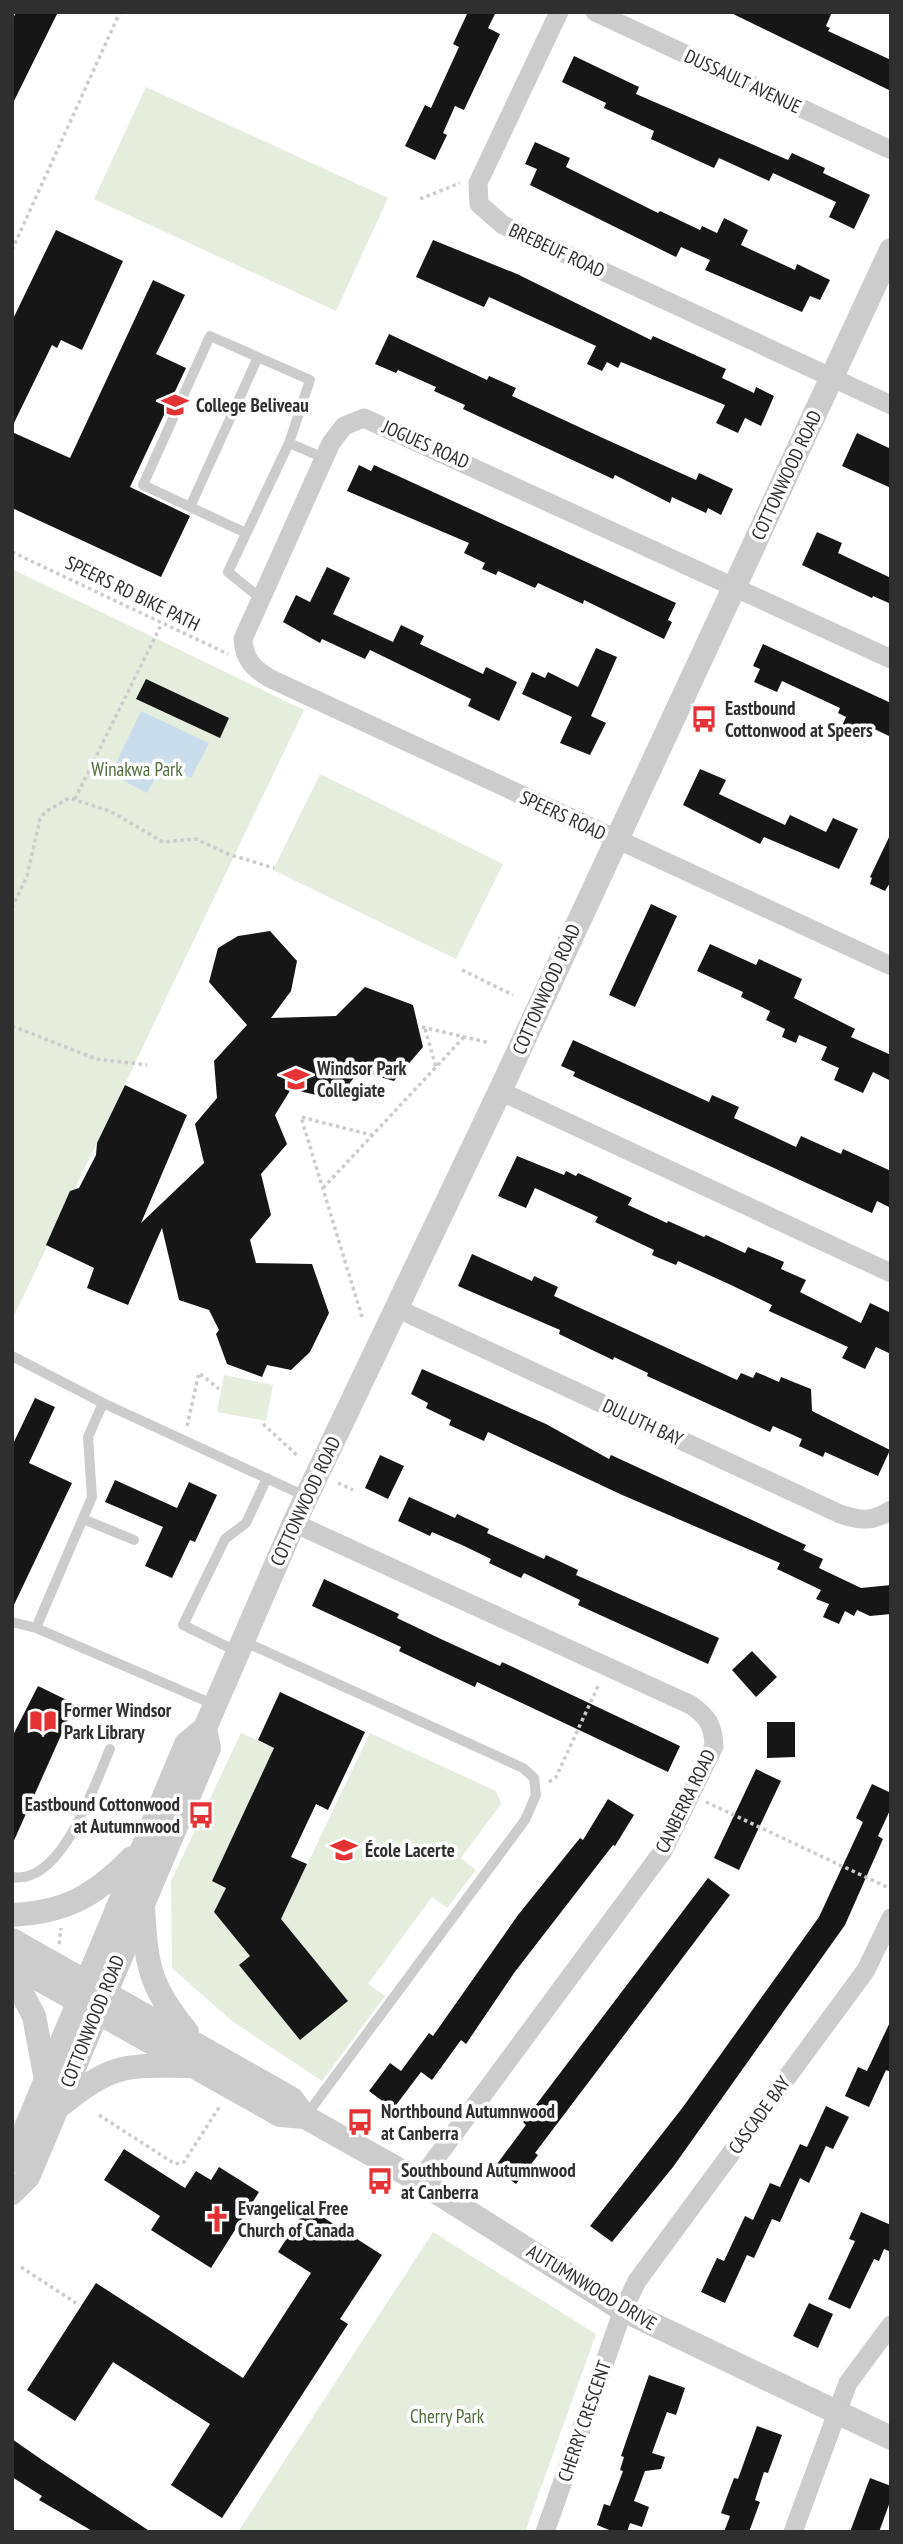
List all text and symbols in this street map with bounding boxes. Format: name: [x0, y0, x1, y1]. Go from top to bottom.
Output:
street label: DUSSAULT AVENUE: [681, 44, 805, 118]
street label: BREBEUF ROAD: [505, 217, 609, 283]
school or university icon: College Beliveau: [160, 390, 190, 420]
place label: College Beliveau: [196, 393, 309, 417]
street label: COTTONWOOD ROAD: [745, 406, 827, 544]
street label: JOGUES ROAD: [378, 414, 473, 474]
street label: SPEERS RD BIKE PATH: [62, 550, 204, 636]
place label: Eastbound Cottonwood at Speers: [725, 696, 873, 742]
bus stop icon: Eastbound Cottonwood at Speers: [689, 704, 719, 734]
park label: Winakwa Park: [91, 757, 183, 781]
street label: SPEERS ROAD: [516, 785, 610, 845]
street label: COTTONWOOD ROAD: [507, 920, 585, 1058]
place label: Windsor Park Collegiate: [316, 1056, 406, 1102]
school or university icon: Windsor Park Collegiate: [281, 1064, 311, 1094]
street label: DULUTH BAY: [599, 1393, 687, 1451]
street label: COTTONWOOD ROAD: [264, 1432, 346, 1570]
place label: Former Windsor Park Library: [64, 1698, 172, 1744]
library icon: Former Windsor Park Library: [28, 1706, 58, 1736]
street label: CANBERRA ROAD: [650, 1745, 720, 1857]
place label: Eastbound Cottonwood at Autumnwood: [25, 1792, 180, 1838]
bus stop icon: Eastbound Cottonwood at Autumnwood: [186, 1800, 216, 1830]
school or university icon: École Lacerte: [329, 1835, 359, 1865]
place label: École Lacerte: [365, 1838, 455, 1862]
street label: COTTONWOOD ROAD: [55, 1951, 129, 2091]
street label: CASCADE BAY: [723, 2071, 795, 2159]
place label: Northbound Autumnwood at Canberra: [381, 2099, 555, 2145]
bus stop icon: Northbound Autumnwood at Canberra: [345, 2107, 375, 2137]
place label: Southbound Autumnwood at Canberra: [401, 2158, 576, 2204]
bus stop icon: Southbound Autumnwood at Canberra: [365, 2166, 395, 2196]
place label: Evangelical Free Church of Canada: [238, 2196, 355, 2242]
church icon: Evangelical Free Church of Canada: [202, 2204, 232, 2234]
street label: AUTUMNWOOD DRIVE: [523, 2239, 661, 2335]
street label: CHERRY CRESCENT: [552, 2357, 616, 2485]
park label: Cherry Park: [410, 2404, 485, 2428]

